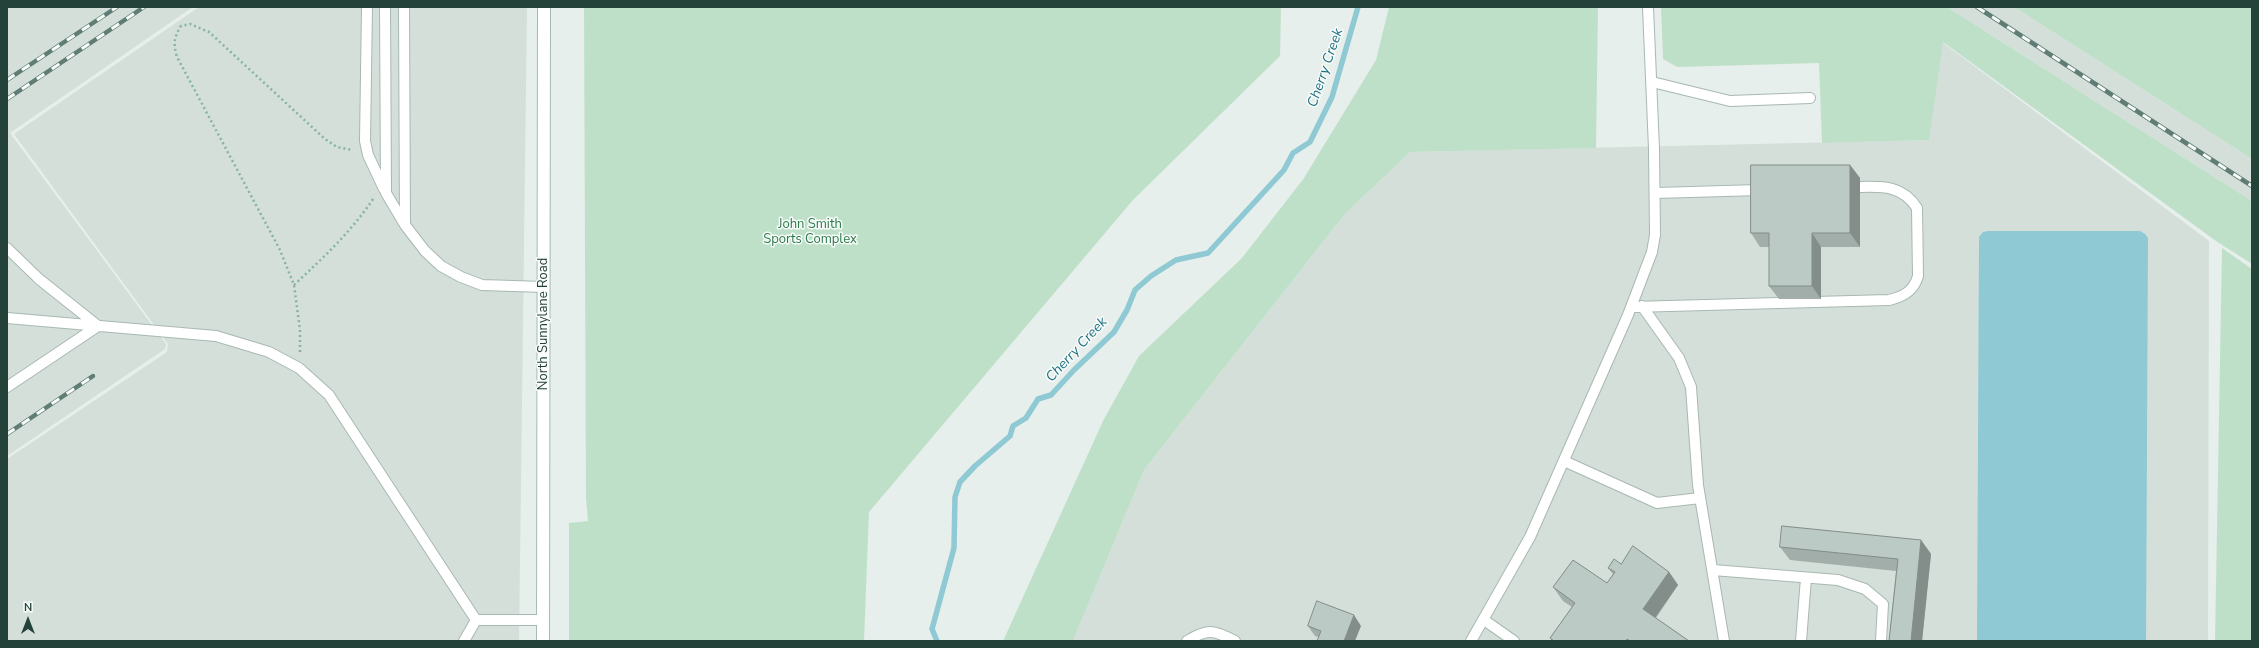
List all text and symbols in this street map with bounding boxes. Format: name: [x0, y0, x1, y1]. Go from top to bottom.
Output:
water label: Cherry Creek: [1305, 26, 1347, 110]
park label: John Smith Sports Complex: [763, 217, 857, 248]
street label: North Sunnylane Road: [536, 258, 552, 390]
water label: Cherry Creek: [1043, 314, 1111, 386]
north arrow: [8, 600, 48, 640]
text: N: [24, 600, 32, 615]

